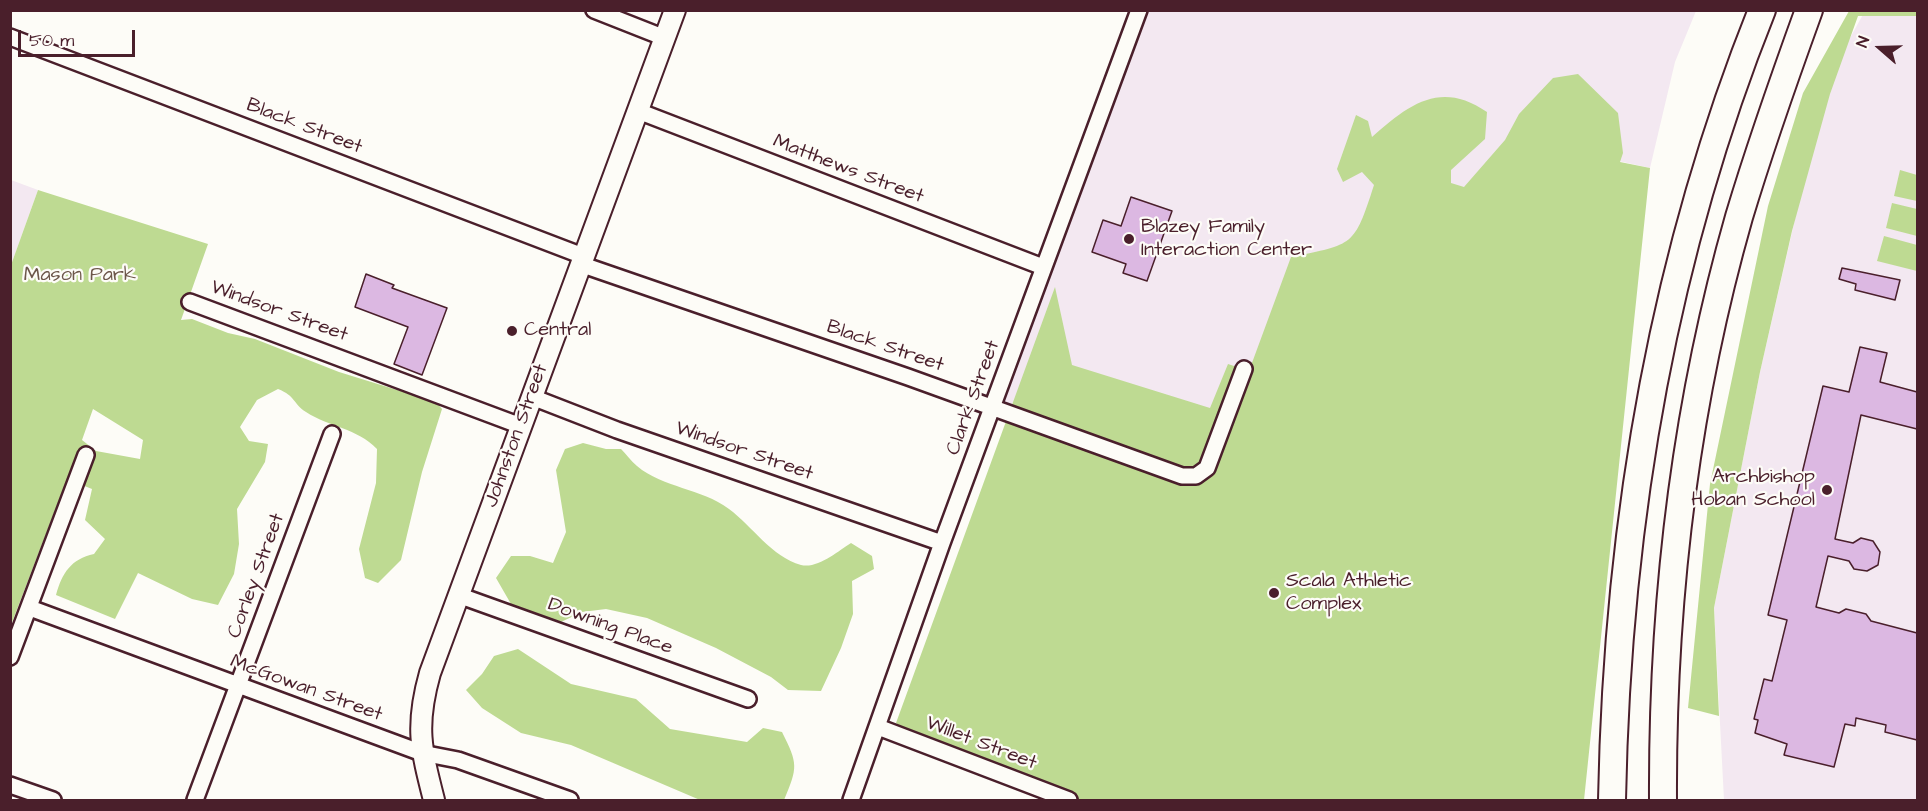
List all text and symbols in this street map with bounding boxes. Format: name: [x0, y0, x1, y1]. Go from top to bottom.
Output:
scale bar: [21, 18, 138, 56]
north arrow: [1850, 18, 1910, 78]
text: 50 m: [29, 28, 74, 53]
text: N: [1851, 33, 1875, 50]
street label: Black Street: [243, 94, 365, 160]
street label: Matthews Street: [769, 130, 927, 210]
place label: Blazey Family Interaction Center: [1141, 216, 1312, 263]
marker: Blazey Family Interaction Center: [1122, 232, 1136, 246]
park label: Mason Park: [24, 264, 136, 288]
street label: Windsor Street: [207, 276, 351, 348]
street label: Black Street: [823, 316, 947, 378]
place label: Central: [524, 319, 591, 343]
marker: Central: [505, 324, 519, 338]
street label: Clark Street: [942, 337, 1006, 459]
street label: Johnston Street: [480, 361, 554, 511]
street label: Windsor Street: [672, 417, 816, 487]
place label: Archbishop Hoban School: [1691, 466, 1815, 513]
marker: Archbishop Hoban School: [1820, 483, 1834, 497]
street label: Corley Street: [223, 510, 291, 642]
place label: Scala Athletic Complex: [1286, 570, 1412, 617]
marker: Scala Athletic Complex: [1267, 586, 1281, 600]
street label: Downing Place: [544, 593, 676, 661]
street label: McGowan Street: [227, 650, 385, 728]
street label: Willet Street: [922, 712, 1040, 776]

